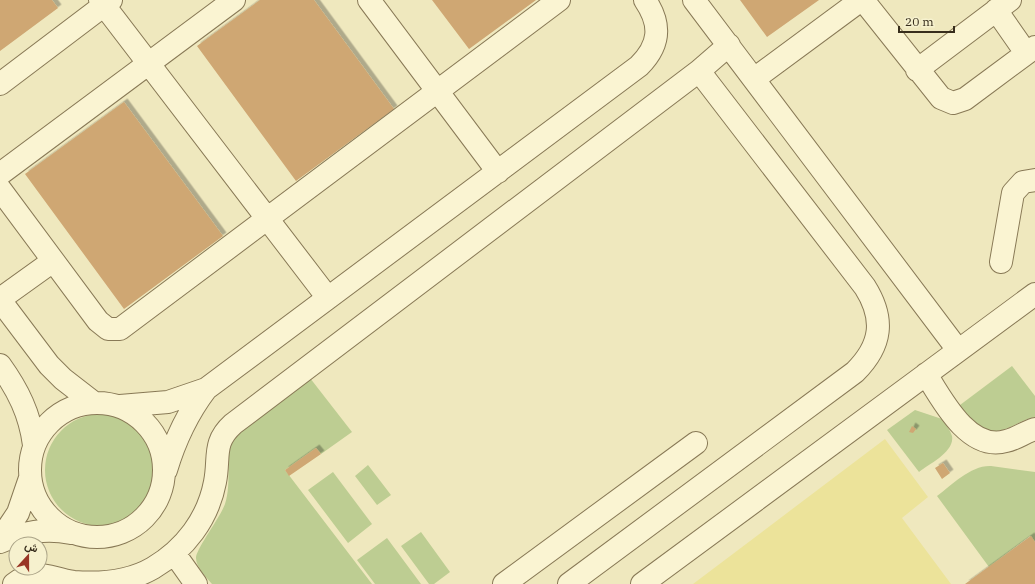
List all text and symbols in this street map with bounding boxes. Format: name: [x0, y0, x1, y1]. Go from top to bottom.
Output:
scale bar: [899, 8, 954, 34]
text: 20 m: [905, 14, 934, 29]
north arrow: [8, 536, 48, 576]
text: ش: [23, 538, 40, 556]

